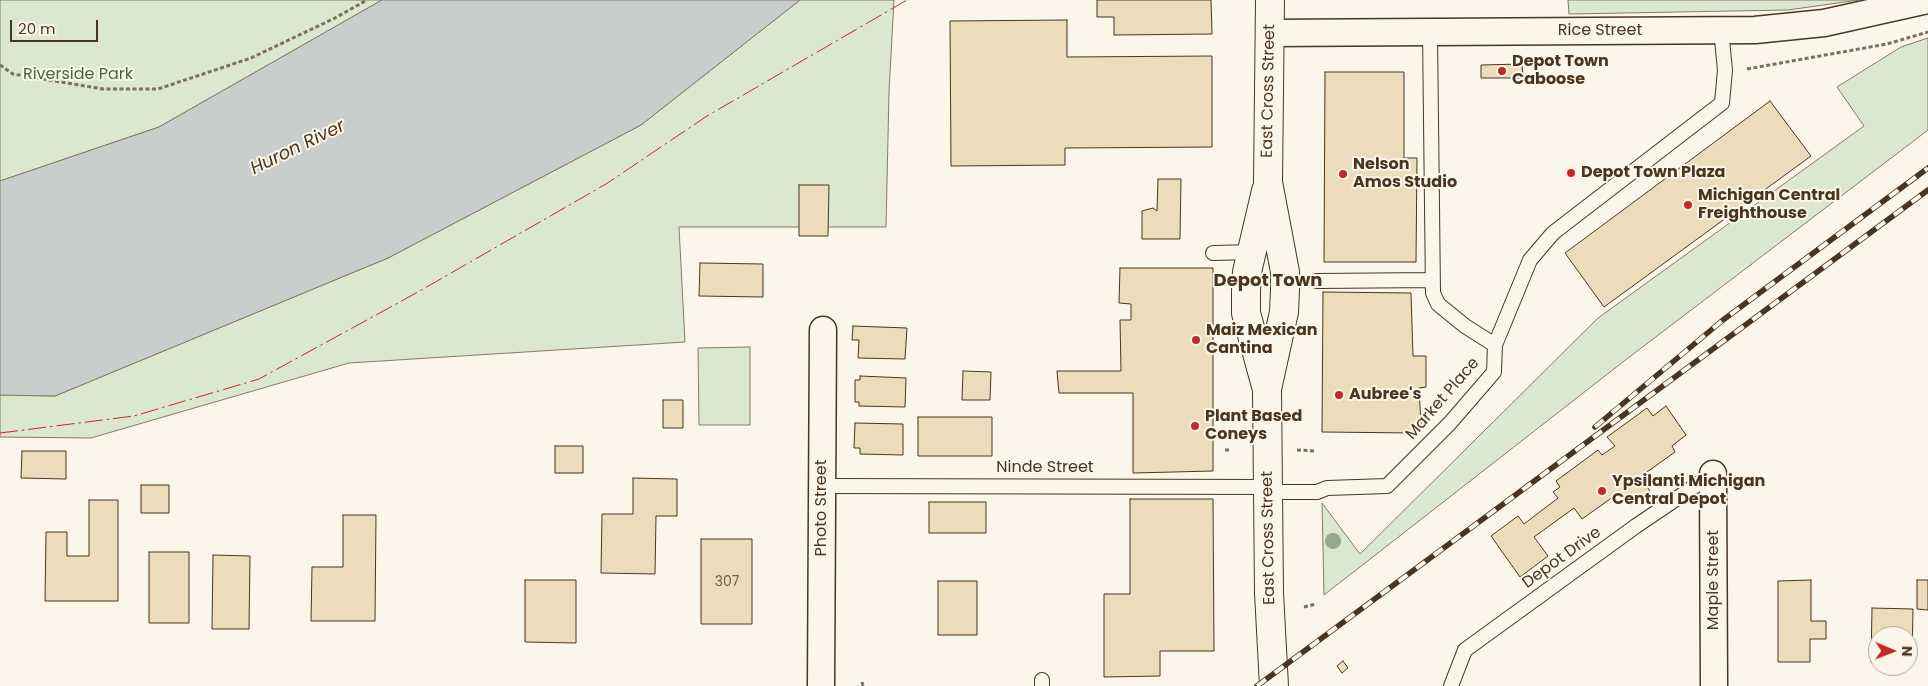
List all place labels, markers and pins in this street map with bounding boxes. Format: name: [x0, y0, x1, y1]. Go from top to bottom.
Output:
place label: Depot Town Caboose: [1512, 52, 1609, 90]
marker: Depot Town Caboose: [1496, 65, 1508, 77]
place label: Nelson Amos Studio: [1353, 155, 1457, 193]
place label: Depot Town Plaza: [1581, 163, 1725, 183]
marker: Depot Town Plaza: [1565, 167, 1577, 179]
marker: Nelson Amos Studio: [1337, 168, 1349, 180]
place label: Michigan Central Freighthouse: [1698, 186, 1840, 224]
marker: Michigan Central Freighthouse: [1682, 199, 1694, 211]
place label: Maiz Mexican Cantina: [1206, 321, 1318, 359]
marker: Maiz Mexican Cantina: [1190, 334, 1202, 346]
place label: Aubree's: [1349, 385, 1421, 405]
marker: Aubree's: [1333, 389, 1345, 401]
place label: Plant Based Coneys: [1205, 407, 1302, 445]
marker: Plant Based Coneys: [1189, 420, 1201, 432]
place label: Ypsilanti Michigan Central Depot: [1612, 472, 1765, 510]
marker: Ypsilanti Michigan Central Depot: [1596, 485, 1608, 497]

